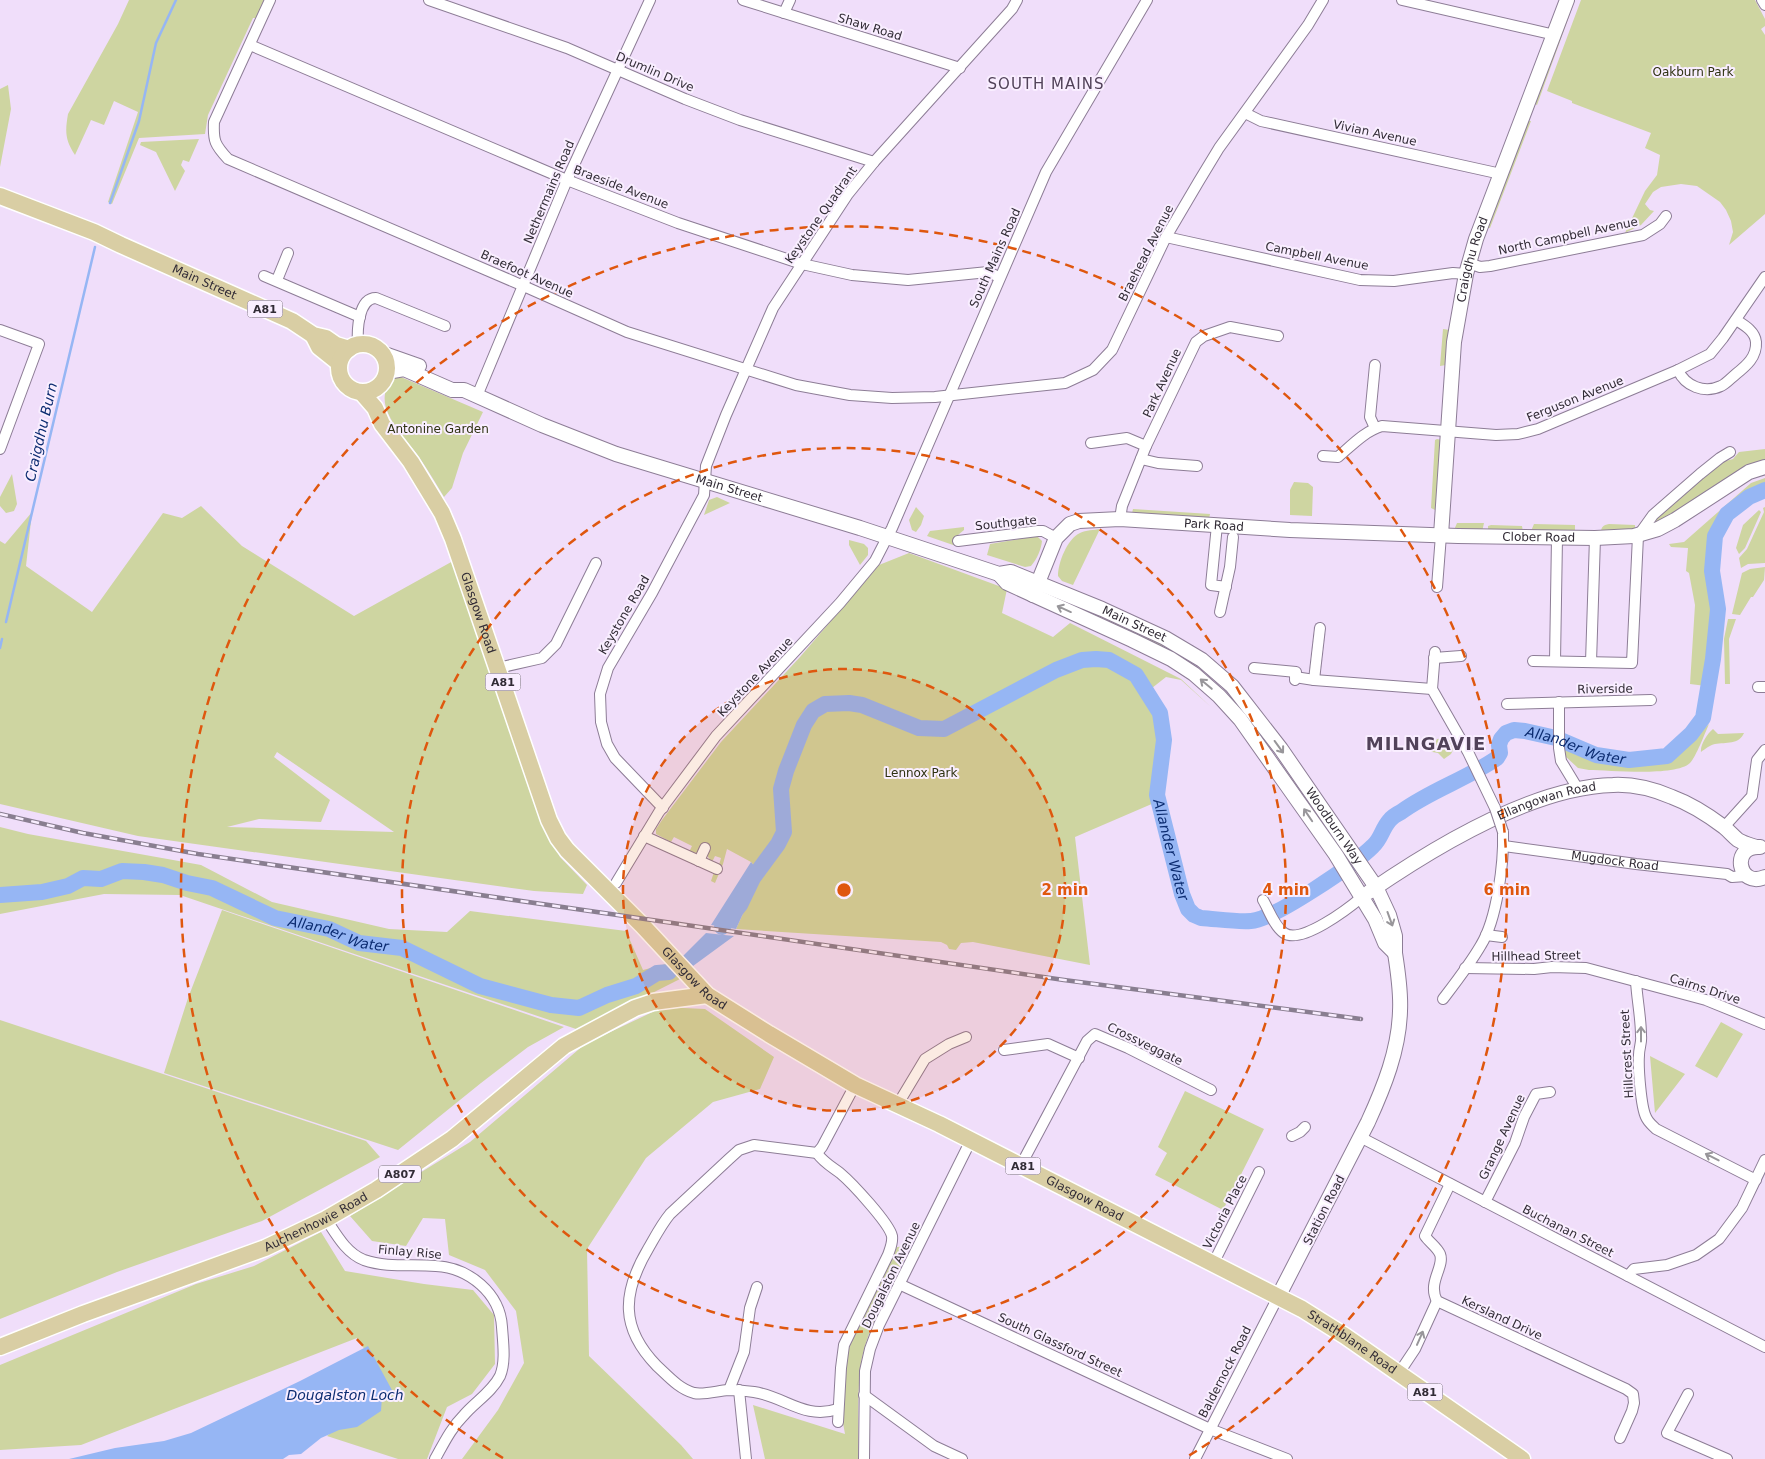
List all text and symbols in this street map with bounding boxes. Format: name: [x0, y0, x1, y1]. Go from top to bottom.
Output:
street label: Shaw Road: [836, 11, 904, 43]
street label: Drumlin Drive: [614, 49, 696, 95]
park label: Oakburn Park: [1652, 65, 1734, 79]
district label: SOUTH MAINS: [988, 75, 1104, 93]
street label: Vivian Avenue: [1332, 117, 1418, 149]
street label: Nethermains Road: [521, 138, 577, 246]
street label: Braeside Avenue: [571, 162, 671, 212]
street label: Keystone Quadrant: [782, 163, 860, 266]
street label: Braehead Avenue: [1116, 202, 1176, 304]
street label: South Mains Road: [967, 206, 1023, 310]
street label: North Campbell Avenue: [1497, 214, 1639, 258]
street label: Craigdhu Road: [1454, 215, 1491, 304]
street label: Campbell Avenue: [1264, 239, 1370, 273]
street label: Braefoot Avenue: [479, 247, 575, 301]
street label: Main Street: [170, 262, 239, 303]
road number: A81: [248, 300, 282, 318]
street label: Park Avenue: [1140, 346, 1184, 420]
street label: Ferguson Avenue: [1525, 373, 1625, 425]
water label: Craigdhu Burn: [22, 381, 60, 483]
park label: Antonine Garden: [387, 422, 489, 436]
street label: Main Street: [694, 472, 765, 505]
street label: Southgate: [974, 513, 1038, 533]
street label: Park Road: [1184, 516, 1244, 534]
street label: Clober Road: [1502, 530, 1575, 545]
street label: Glasgow Road: [458, 570, 499, 655]
street label: Keystone Road: [596, 573, 652, 657]
one-way arrow: [1057, 603, 1072, 613]
street label: Main Street: [1100, 603, 1169, 645]
street label: Keystone Avenue: [715, 634, 795, 720]
road number: A81: [486, 674, 520, 690]
one-way arrow: [1200, 678, 1213, 690]
street label: Riverside: [1577, 682, 1633, 696]
water label: Allander Water: [1523, 723, 1628, 768]
district label: MILNGAVIE: [1366, 733, 1486, 754]
one-way arrow: [1274, 740, 1284, 754]
park label: Lennox Park: [885, 766, 957, 780]
street label: Ellangowan Road: [1495, 779, 1597, 823]
street label: Woodburn Way: [1303, 785, 1366, 867]
water label: Allander Water: [1150, 796, 1192, 904]
one-way arrow: [1303, 808, 1313, 822]
street label: Mugdock Road: [1570, 848, 1659, 873]
centre of rings: [835, 881, 853, 899]
text: 2 min: [1041, 881, 1089, 899]
text: 4 min: [1262, 881, 1310, 899]
text: 6 min: [1483, 881, 1531, 899]
one-way arrow: [1386, 911, 1395, 927]
water label: Allander Water: [286, 913, 391, 955]
street label: Glasgow Road: [659, 944, 729, 1013]
street label: Hillhead Street: [1491, 948, 1581, 964]
street label: Cairns Drive: [1668, 971, 1742, 1007]
street label: Hillcrest Street: [1618, 1009, 1636, 1099]
street label: Crossveggate: [1105, 1020, 1185, 1068]
one-way arrow: [1636, 1026, 1646, 1042]
street label: Grange Avenue: [1476, 1092, 1528, 1182]
one-way arrow: [1705, 1152, 1720, 1161]
road number: A81: [1006, 1158, 1040, 1174]
road number: A807: [379, 1166, 421, 1182]
street label: Glasgow Road: [1044, 1173, 1126, 1224]
street label: Victoria Place: [1200, 1173, 1250, 1251]
street label: Station Road: [1300, 1173, 1348, 1247]
street label: Auchenhowie Road: [262, 1189, 370, 1254]
street label: Buchanan Street: [1520, 1202, 1616, 1260]
street label: Dougalston Avenue: [859, 1219, 923, 1331]
street label: Finlay Rise: [378, 1242, 442, 1262]
street label: Kersland Drive: [1459, 1293, 1545, 1343]
street label: Strathblane Road: [1305, 1307, 1399, 1377]
street label: South Glassford Street: [996, 1310, 1125, 1380]
street label: Baldernock Road: [1196, 1324, 1254, 1420]
one-way arrow: [1416, 1331, 1426, 1346]
road number: A81: [1408, 1384, 1442, 1400]
water label: Dougalston Loch: [286, 1387, 404, 1403]

